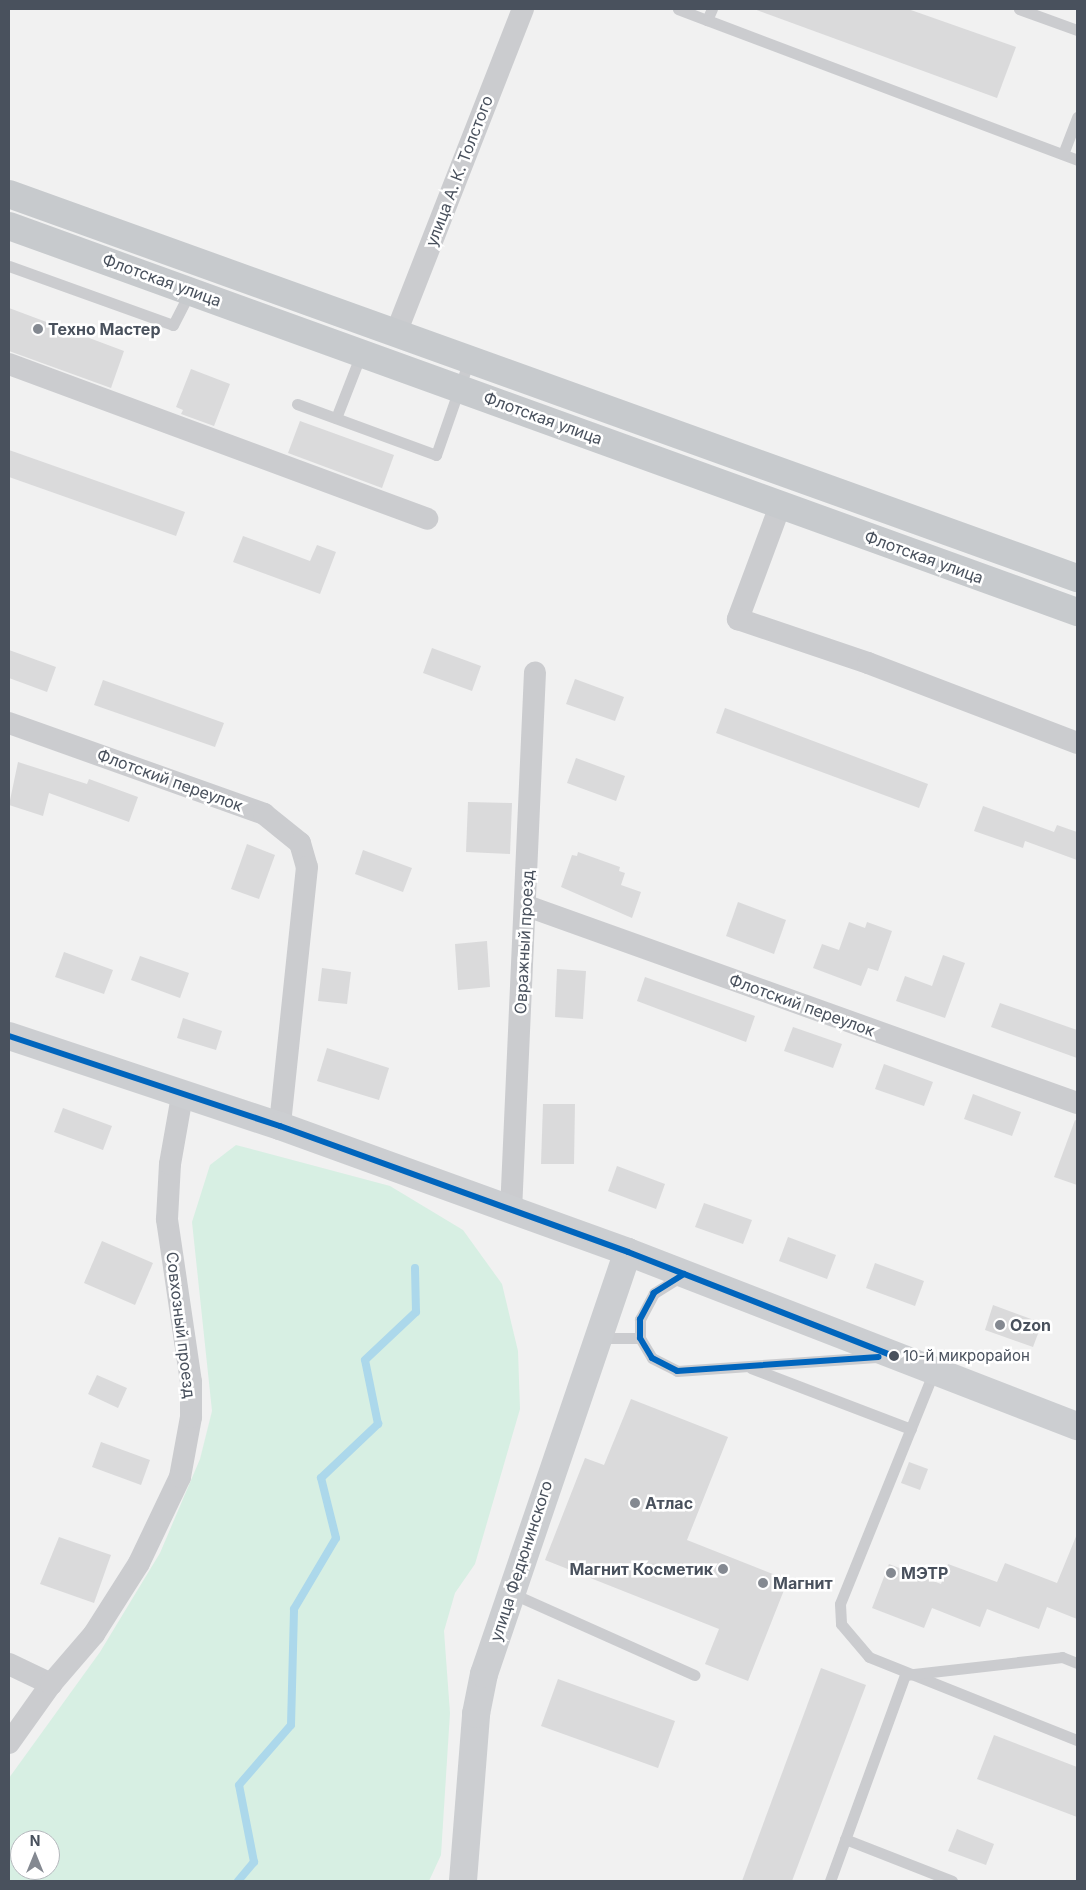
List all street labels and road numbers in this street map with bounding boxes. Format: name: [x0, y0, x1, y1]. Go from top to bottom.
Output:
street label: улица А. К. Толстого: [421, 93, 497, 249]
street label: Флотская улица: [100, 250, 224, 310]
street label: Флотская улица: [481, 388, 605, 448]
street label: Флотская улица: [862, 527, 986, 587]
street label: Флотский переулок: [94, 745, 246, 815]
street label: Овражный проезд: [511, 869, 537, 1015]
street label: Флотский переулок: [726, 970, 878, 1040]
street label: Совхозный проезд: [162, 1251, 200, 1399]
street label: улица Федюнинского: [486, 1478, 556, 1644]

